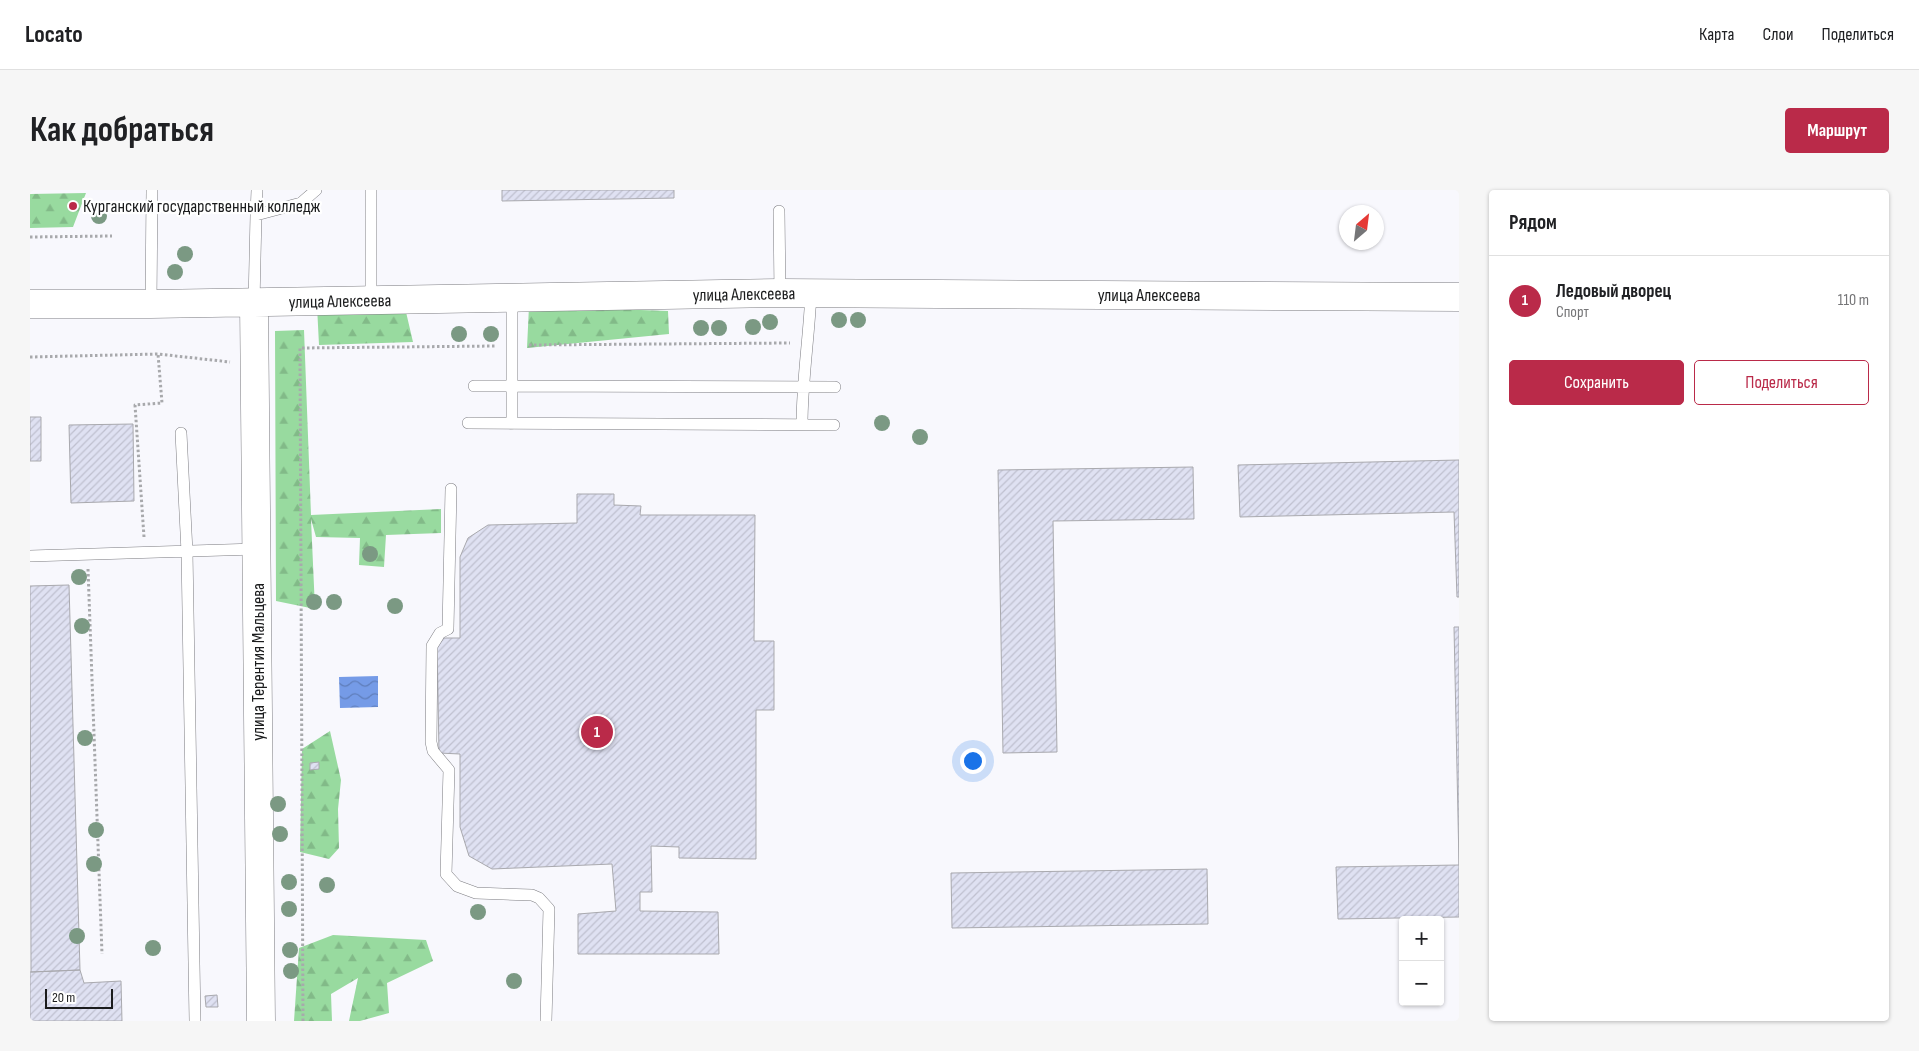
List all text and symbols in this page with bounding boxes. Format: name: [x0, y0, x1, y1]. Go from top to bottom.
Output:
text: Locato: [25, 20, 83, 49]
text: Карта: [1699, 24, 1735, 45]
text: Слои: [1763, 24, 1794, 45]
text: Поделиться: [1822, 24, 1894, 45]
button: Маршрут: [1785, 108, 1889, 153]
text: Как добраться: [30, 109, 214, 152]
place label: Курганский государственный колледж: [83, 196, 321, 217]
marker: Курганский государственный колледж: [67, 200, 79, 212]
north arrow: [1339, 205, 1384, 250]
text: Рядом: [1509, 210, 1557, 235]
text: Ледовый дворец: [1556, 280, 1671, 303]
street label: улица Алексеева: [692, 283, 796, 306]
street label: улица Алексеева: [1098, 285, 1200, 306]
street label: улица Алексеева: [288, 290, 392, 313]
text: 1: [1522, 291, 1528, 310]
text: 110 m: [1838, 291, 1869, 310]
text: Спорт: [1556, 303, 1589, 322]
button: Сохранить: [1509, 360, 1684, 405]
button: Поделиться: [1694, 360, 1869, 405]
street label: улица Терентия Мальцева: [248, 583, 269, 741]
pin: 1: [581, 713, 613, 751]
your location: [960, 748, 986, 774]
map controls: [1399, 916, 1444, 1006]
button: +: [1399, 916, 1444, 961]
button: −: [1399, 961, 1444, 1006]
scale bar: [45, 986, 112, 1009]
text: 20 m: [52, 989, 75, 1006]

